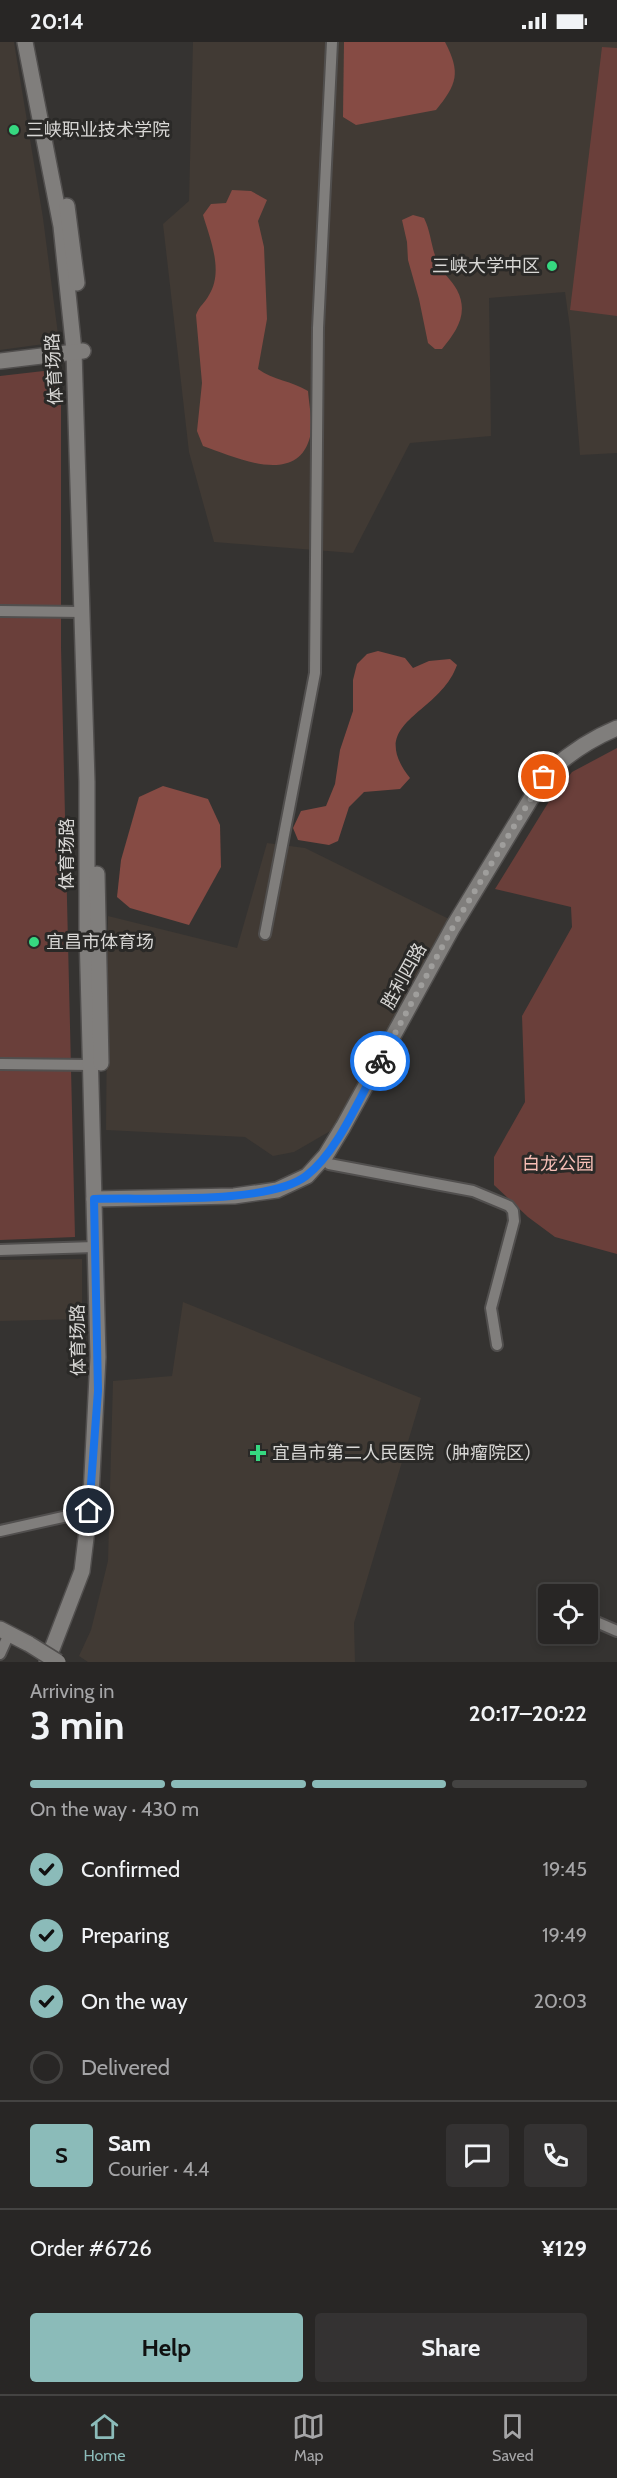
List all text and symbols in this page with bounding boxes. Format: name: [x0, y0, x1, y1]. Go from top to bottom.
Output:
text: 20:14: [30, 8, 84, 35]
place label: 三峡职业技术学院: [26, 119, 170, 141]
marker: 三峡职业技术学院: [7, 123, 21, 137]
place label: 三峡大学中区: [432, 255, 540, 277]
marker: 三峡大学中区: [545, 259, 559, 273]
street label: 体育场路: [41, 332, 67, 406]
pin: [518, 751, 569, 802]
icon: bag: [527, 760, 560, 793]
street label: 体育场路: [56, 818, 78, 890]
place label: 宜昌市体育场: [46, 931, 154, 953]
marker: 宜昌市体育场: [27, 935, 41, 949]
street label: 胜利四路: [377, 939, 431, 1013]
courier: [350, 1031, 410, 1091]
icon: bike: [364, 1045, 397, 1078]
park label: 白龙公园: [522, 1153, 594, 1175]
street label: 体育场路: [66, 1304, 90, 1376]
place label: 宜昌市第二人民医院（肿瘤院区）: [272, 1442, 542, 1464]
marker: 宜昌市第二人民医院（肿瘤院区）: [249, 1444, 267, 1462]
pin: [63, 1485, 114, 1536]
icon: home: [72, 1494, 105, 1527]
map controls: [538, 1584, 598, 1644]
button: locate: [538, 1584, 598, 1644]
text: Arriving in: [30, 1679, 114, 1703]
text: 20:17–20:22: [469, 1700, 587, 1727]
text: 3 min: [30, 1701, 125, 1749]
text: On the way · 430 m: [30, 1797, 199, 1821]
icon: check: [30, 1853, 63, 1886]
text: Confirmed: [81, 1856, 180, 1883]
text: 19:45: [543, 1857, 587, 1881]
icon: check: [30, 1919, 63, 1952]
text: Preparing: [81, 1922, 169, 1949]
text: 19:49: [542, 1923, 587, 1947]
icon: check: [30, 1985, 63, 2018]
text: On the way: [81, 1988, 188, 2015]
text: 20:03: [534, 1989, 587, 2013]
text: Delivered: [81, 2054, 170, 2081]
button: chat: [446, 2124, 509, 2187]
button: phone: [524, 2124, 587, 2187]
text: Sam: [108, 2130, 151, 2157]
text: S: [55, 2142, 68, 2169]
text: Courier · 4.4: [108, 2157, 209, 2181]
text: Order #6726: [30, 2235, 152, 2262]
text: ¥129: [542, 2235, 587, 2262]
button: Help: [30, 2313, 303, 2382]
button: Share: [315, 2313, 587, 2382]
tab: Home: [83, 2410, 126, 2465]
tab: Map: [292, 2410, 325, 2465]
tab: Saved: [492, 2410, 534, 2465]

